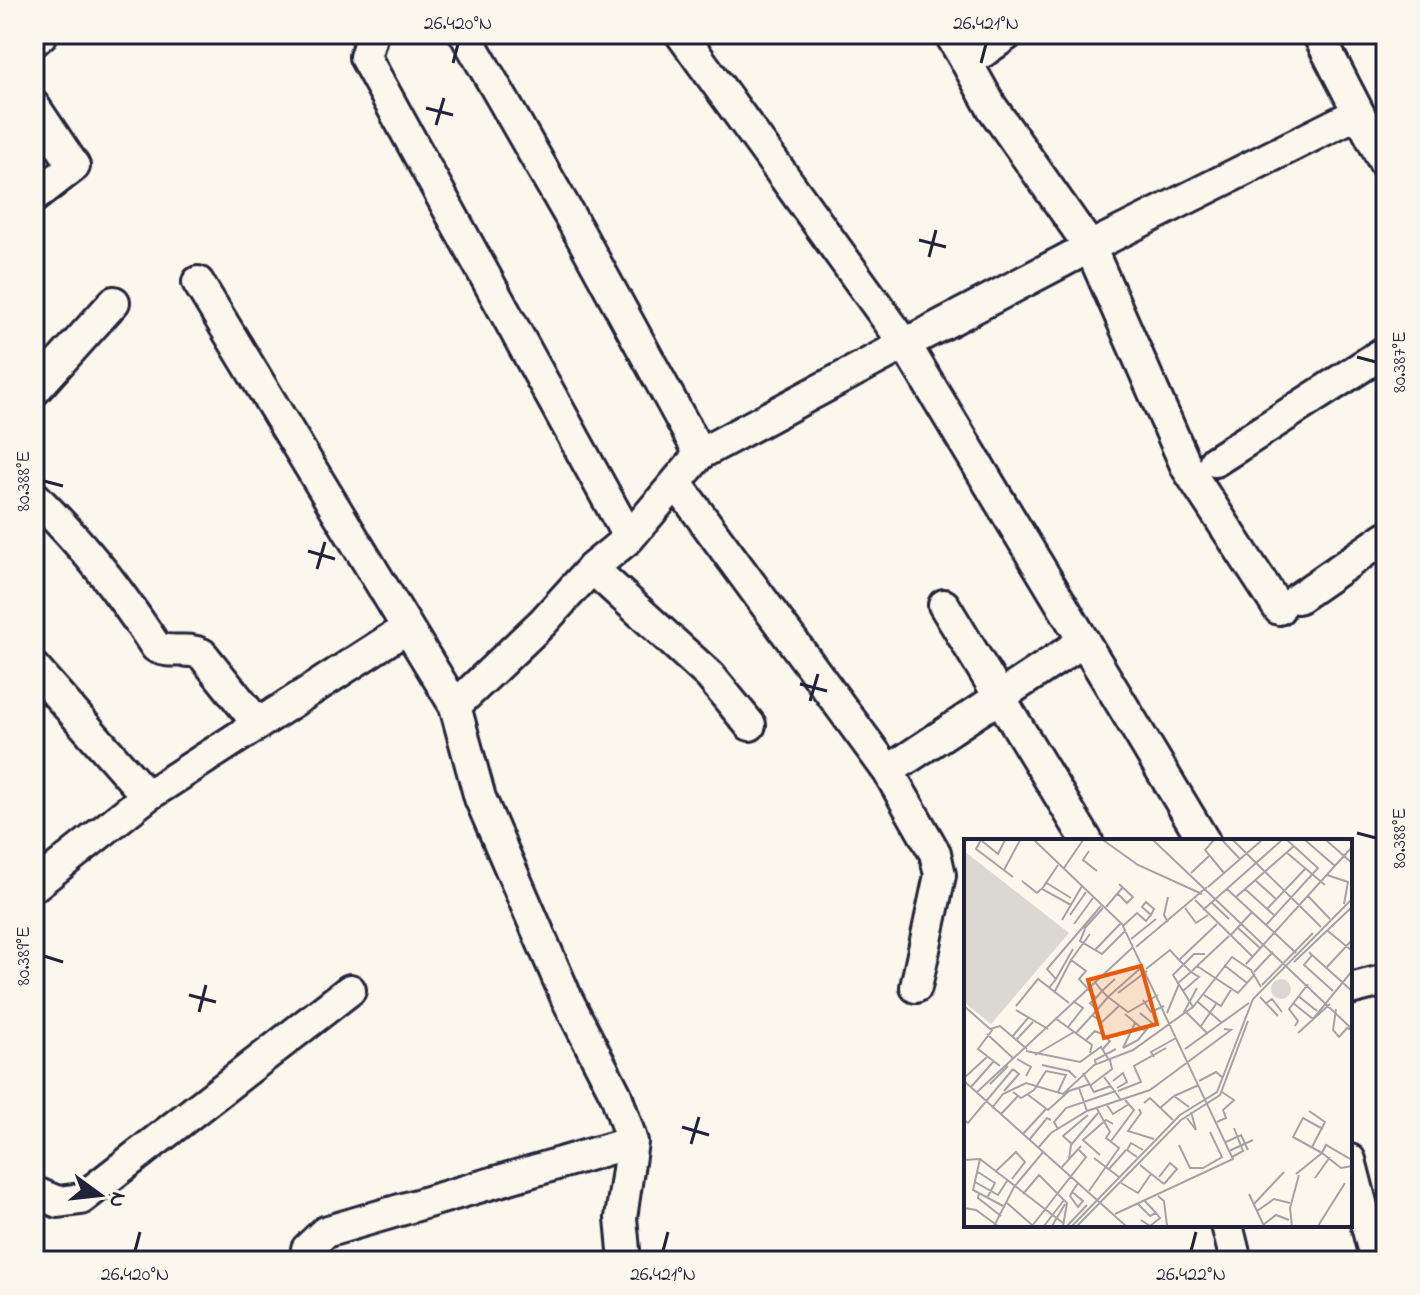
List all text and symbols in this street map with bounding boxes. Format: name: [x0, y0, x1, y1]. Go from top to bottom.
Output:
text: 26.420°N: [424, 10, 492, 39]
text: 26.421°N: [953, 10, 1019, 39]
text: 80.387°E: [1386, 331, 1415, 393]
text: 80.388°E: [10, 451, 39, 511]
text: 80.388°E: [1386, 808, 1415, 868]
inset map: [964, 839, 1352, 1227]
text: 80.389°E: [10, 926, 39, 986]
north arrow: [60, 1155, 140, 1235]
text: N: [99, 1188, 134, 1211]
text: 26.420°N: [101, 1261, 169, 1290]
text: 26.421°N: [630, 1261, 696, 1290]
text: 26.422°N: [1156, 1261, 1226, 1290]

